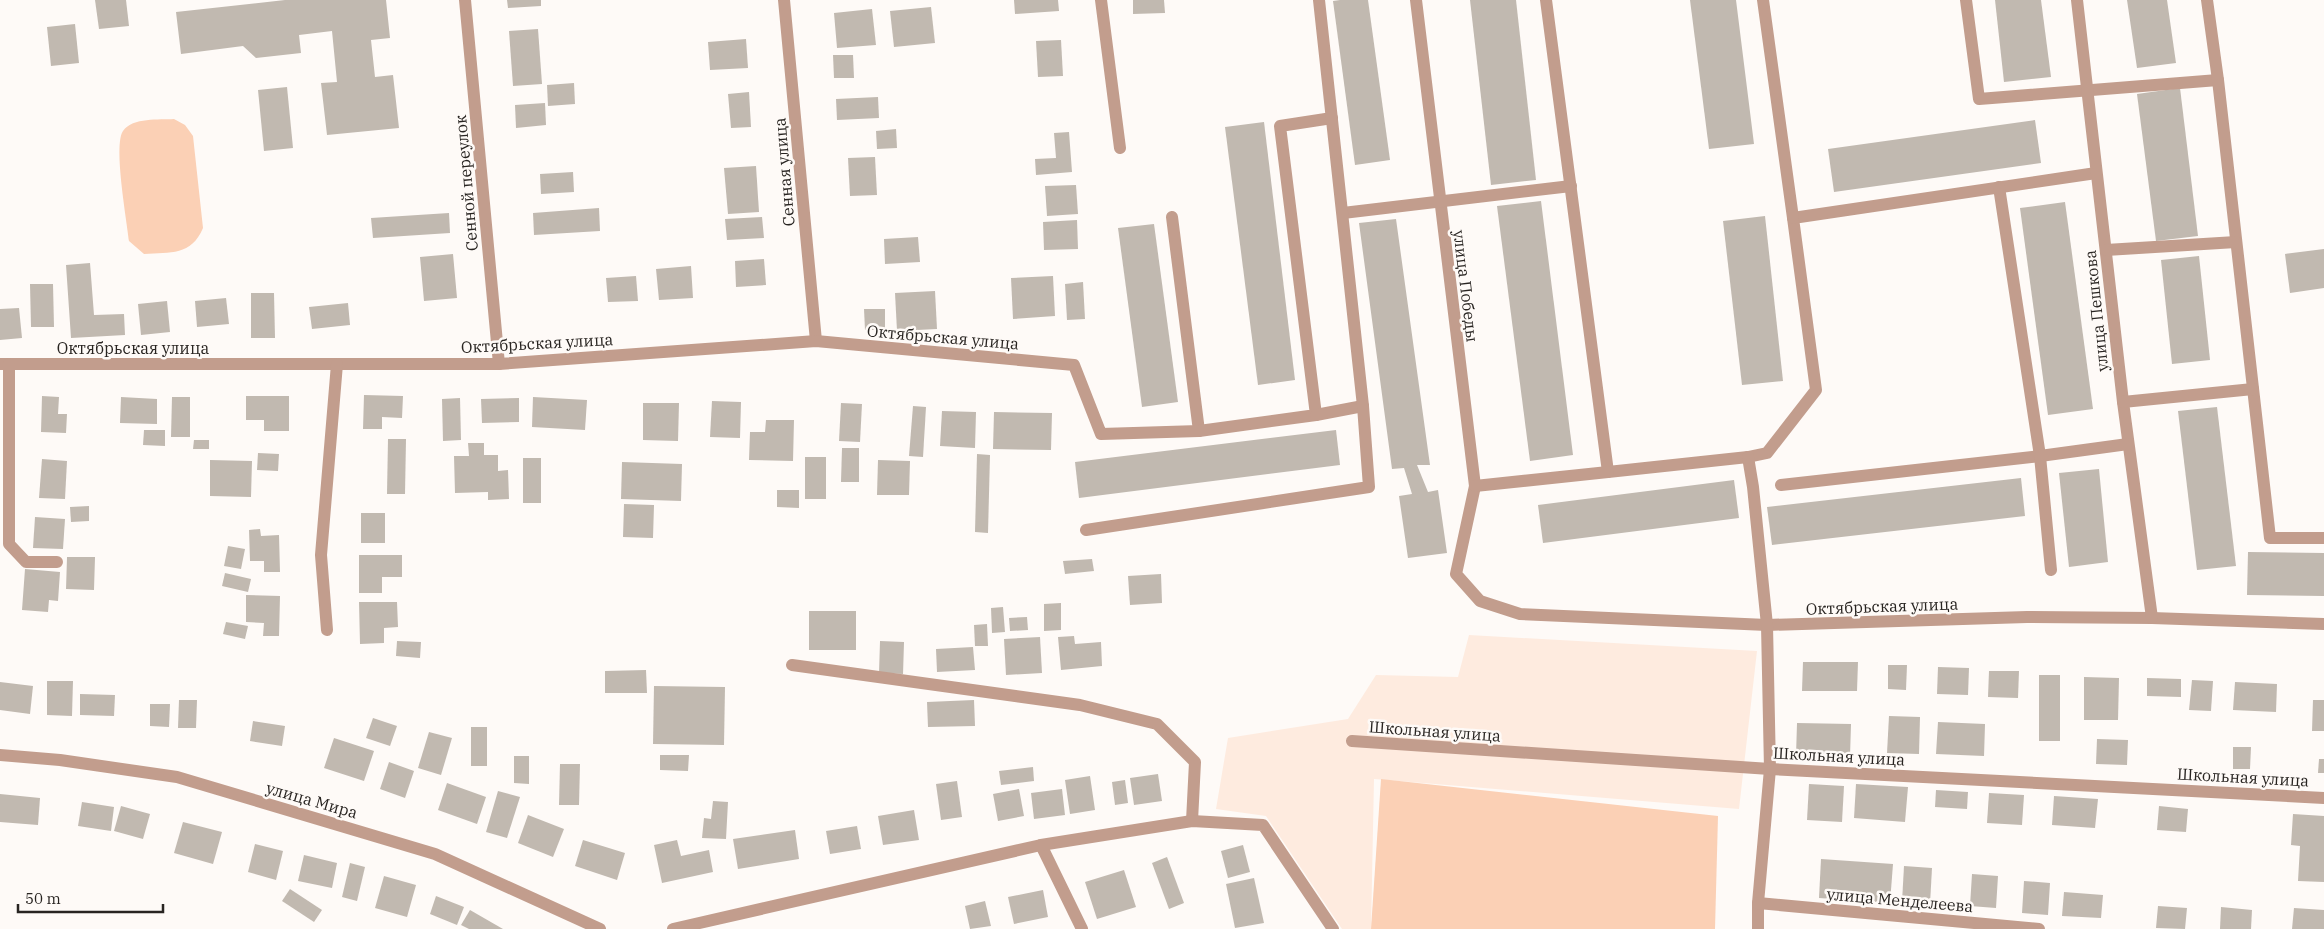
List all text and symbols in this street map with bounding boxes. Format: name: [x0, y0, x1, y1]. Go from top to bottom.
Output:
street label: Сенной переулок: [450, 113, 482, 252]
street label: Сенная улица: [769, 117, 799, 227]
street label: улица Победы: [1449, 229, 1483, 343]
street label: улица Пешкова: [2080, 249, 2112, 373]
street label: Октябрьская улица: [866, 320, 1020, 354]
street label: Октябрьская улица: [460, 329, 614, 357]
street label: Октябрьская улица: [57, 338, 209, 358]
street label: Октябрьская улица: [1805, 593, 1959, 619]
street label: Школьная улица: [1368, 716, 1502, 746]
street label: Школьная улица: [1772, 743, 1906, 769]
street label: Школьная улица: [2176, 764, 2310, 790]
street label: улица Мира: [264, 777, 360, 823]
scale bar: [18, 882, 162, 914]
street label: улица Менделеева: [1826, 884, 1974, 916]
text: 50 m: [25, 889, 61, 908]

